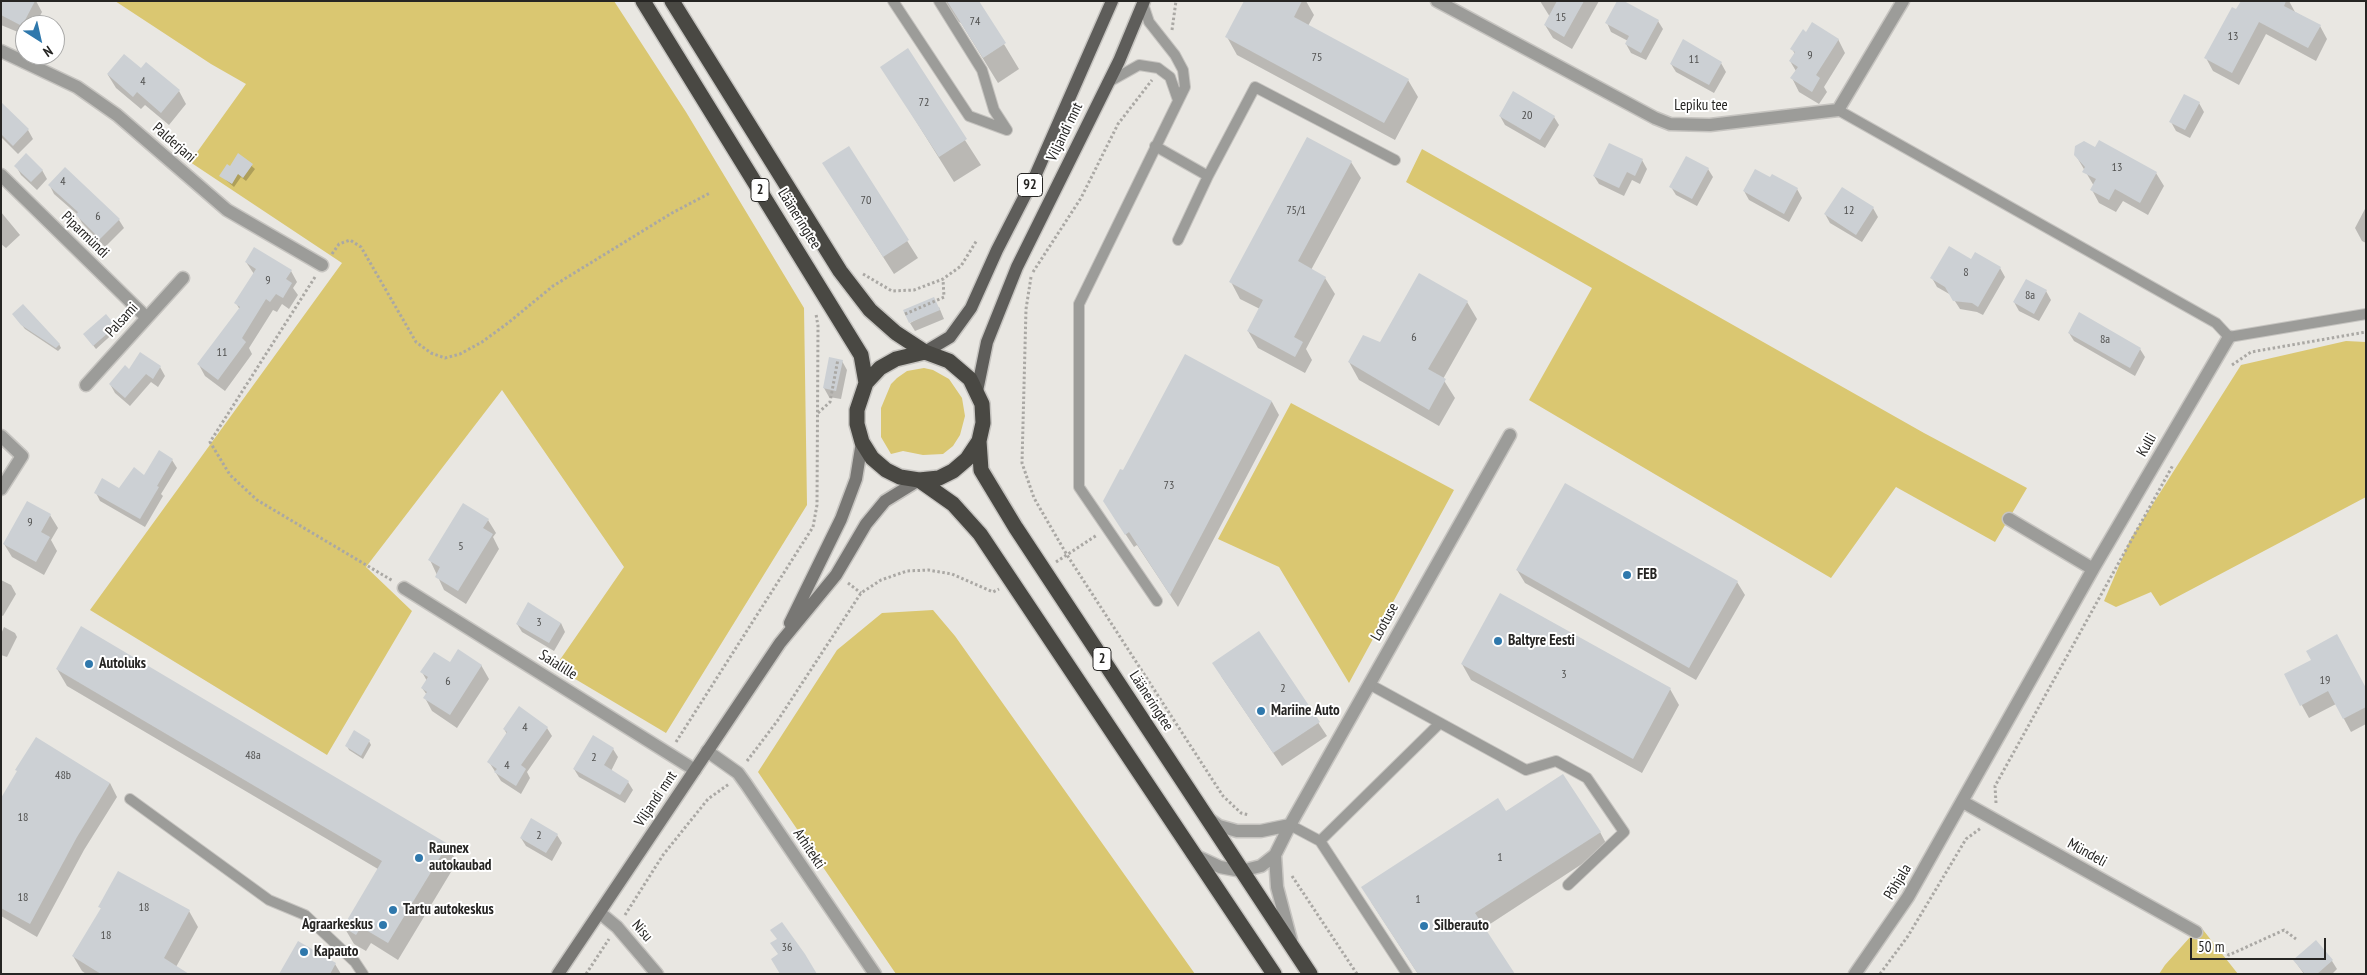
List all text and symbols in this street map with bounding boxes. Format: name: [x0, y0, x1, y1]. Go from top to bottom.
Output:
house number: 15: [1556, 11, 1566, 25]
north arrow: [15, 15, 65, 65]
house number: 74: [970, 15, 980, 29]
house number: 13: [2228, 30, 2238, 44]
text: N: [40, 42, 56, 61]
house number: 9: [1807, 49, 1813, 63]
house number: 75: [1312, 51, 1322, 65]
house number: 11: [1689, 53, 1699, 67]
house number: 4: [140, 75, 146, 89]
house number: 72: [919, 96, 929, 110]
street label: Lepiku tee: [1674, 97, 1728, 115]
street label: Viljandi mnt: [1043, 100, 1087, 164]
house number: 20: [1522, 109, 1532, 123]
street label: Palderjani: [149, 119, 199, 167]
house number: 13: [2112, 161, 2122, 175]
road number: 92: [1018, 174, 1042, 196]
house number: 4: [60, 175, 66, 189]
road number: 2: [751, 178, 769, 202]
street label: Lääneringtee: [773, 186, 825, 252]
house number: 70: [861, 194, 871, 208]
house number: 75/1: [1286, 204, 1306, 218]
house number: 12: [1844, 204, 1854, 218]
street label: Piparmündi: [57, 208, 113, 262]
house number: 6: [95, 210, 101, 224]
house number: 8: [1963, 266, 1969, 280]
house number: 9: [265, 274, 271, 288]
house number: 8a: [2025, 289, 2035, 303]
street label: Palsami: [102, 299, 142, 341]
house number: 6: [1411, 331, 1417, 345]
house number: 8a: [2100, 333, 2110, 347]
house number: 11: [217, 346, 227, 360]
street label: Kulli: [2133, 430, 2161, 460]
house number: 73: [1164, 479, 1174, 493]
house number: 9: [27, 516, 33, 530]
house number: 5: [458, 540, 464, 554]
place label: FEB: [1637, 566, 1657, 584]
marker: FEB: [1621, 569, 1633, 581]
street label: Lootuse: [1367, 600, 1403, 644]
house number: 3: [536, 616, 542, 630]
place label: Baltyre Eesti: [1508, 632, 1575, 650]
marker: Baltyre Eesti: [1492, 635, 1504, 647]
street label: Saialille: [536, 646, 580, 684]
road number: 2: [1093, 648, 1111, 671]
place label: Autoluks: [99, 655, 146, 673]
marker: Autoluks: [83, 658, 95, 670]
street label: Lääneringtee: [1125, 668, 1177, 734]
house number: 3: [1561, 668, 1567, 682]
house number: 19: [2320, 674, 2330, 688]
house number: 6: [445, 675, 451, 689]
house number: 2: [1280, 682, 1286, 696]
place label: Mariine Auto: [1271, 702, 1340, 720]
marker: Mariine Auto: [1255, 705, 1267, 717]
house number: 4: [522, 721, 528, 735]
house number: 48a: [245, 749, 261, 763]
house number: 2: [591, 751, 597, 765]
house number: 4: [504, 759, 510, 773]
street label: Viljandi mnt: [631, 768, 681, 830]
house number: 48b: [55, 769, 71, 783]
house number: 18: [18, 811, 28, 825]
street label: Arhitekti: [789, 826, 829, 872]
house number: 2: [536, 829, 542, 843]
street label: Mündeli: [2064, 835, 2110, 871]
place label: Raunex autokaubad: [429, 840, 492, 875]
house number: 1: [1497, 851, 1503, 865]
marker: Raunex autokaubad: [413, 852, 425, 864]
street label: Põhjala: [1880, 861, 1916, 903]
house number: 18: [18, 891, 28, 905]
house number: 1: [1415, 893, 1421, 907]
house number: 18: [139, 901, 149, 915]
place label: Tartu autokeskus: [403, 901, 494, 919]
marker: Tartu autokeskus: [387, 904, 399, 916]
place label: Agraarkeskus: [302, 916, 373, 934]
street label: Nisu: [628, 916, 656, 946]
place label: Silberauto: [1434, 917, 1489, 935]
marker: Agraarkeskus: [377, 919, 389, 931]
marker: Silberauto: [1418, 920, 1430, 932]
scale bar: [2192, 928, 2328, 960]
house number: 18: [101, 929, 111, 943]
text: 50 m: [2198, 937, 2224, 956]
house number: 36: [782, 941, 792, 955]
place label: Kapauto: [314, 943, 358, 961]
marker: Kapauto: [298, 946, 310, 958]

